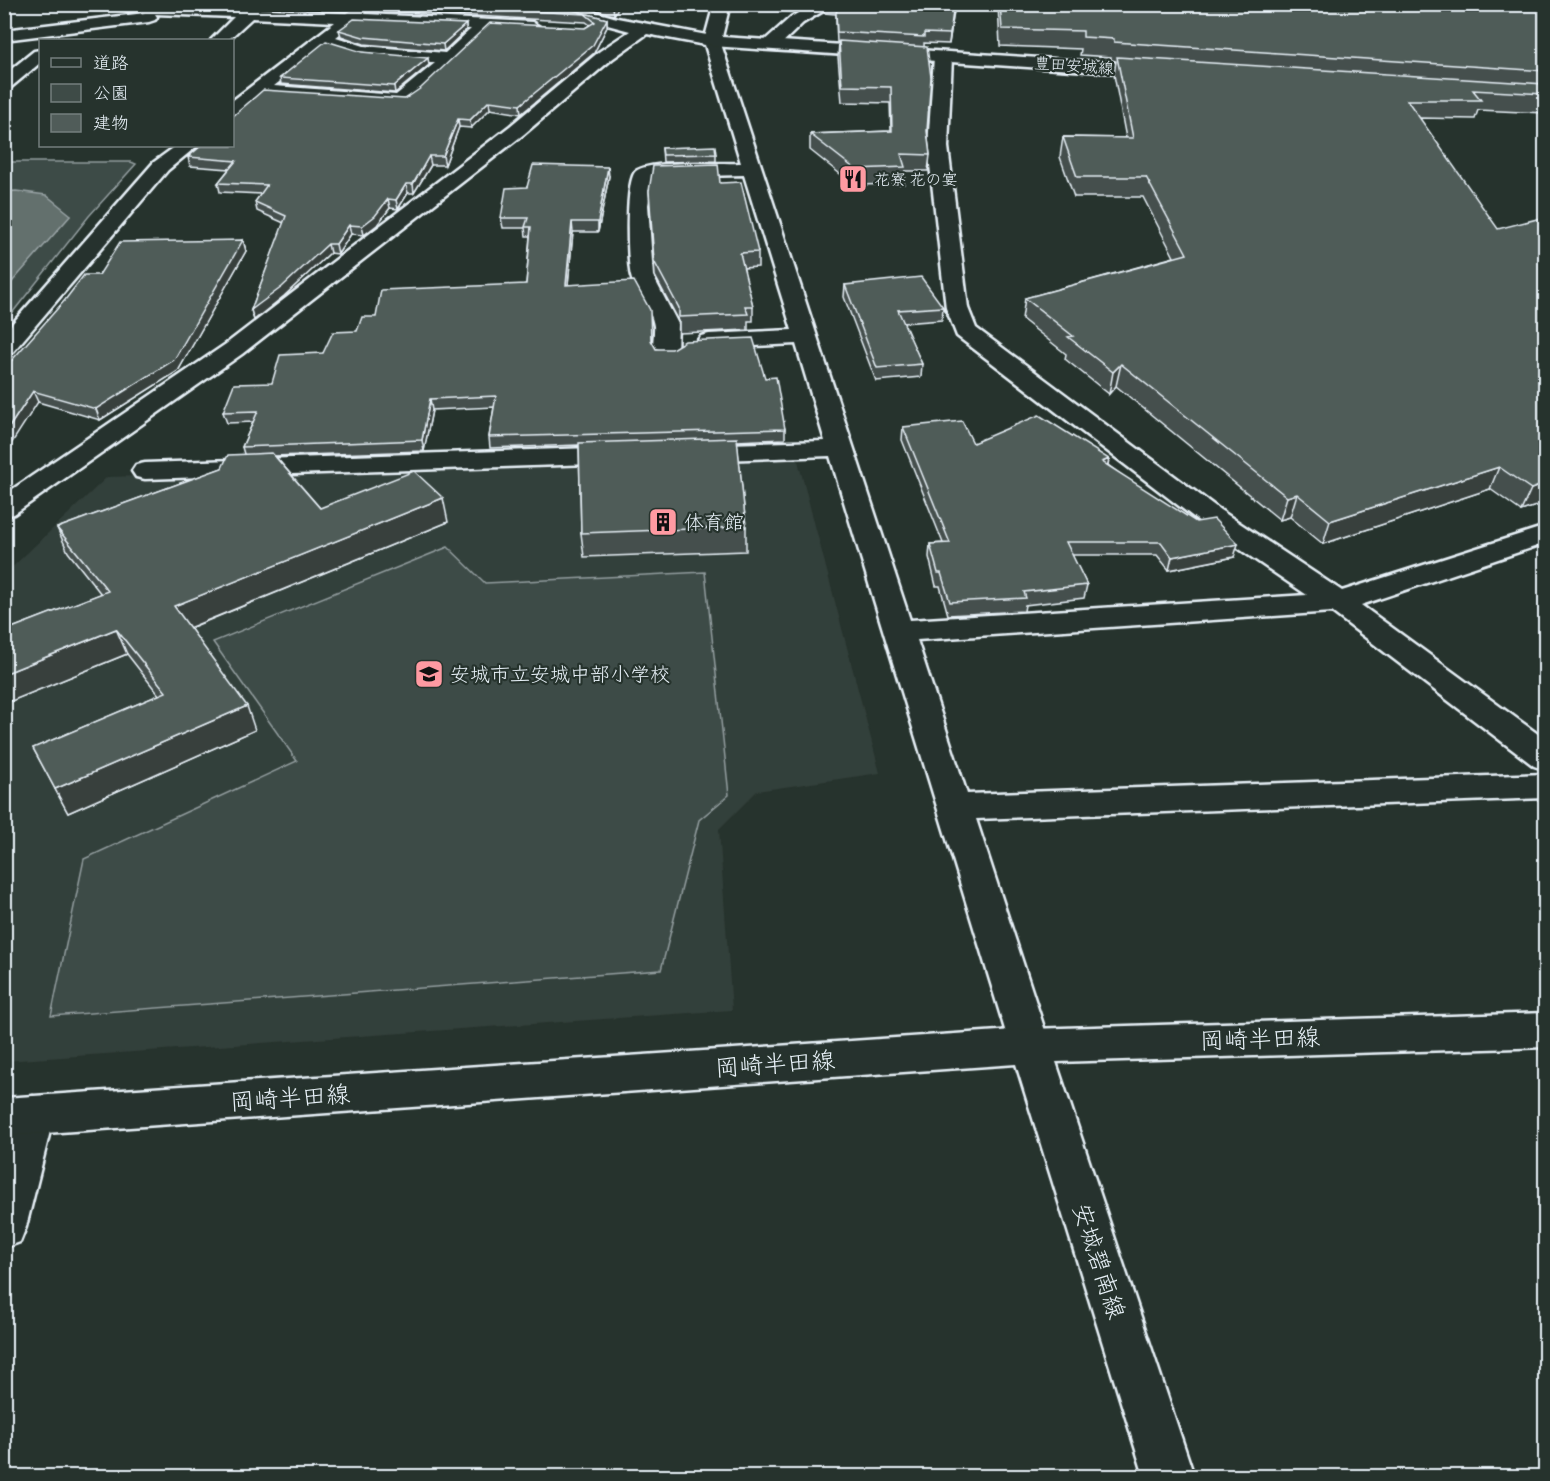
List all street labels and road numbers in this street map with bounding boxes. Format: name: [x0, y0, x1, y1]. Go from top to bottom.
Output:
street label: 豊田安城線: [1033, 53, 1115, 78]
street label: 岡崎半田線: [1200, 1022, 1320, 1055]
street label: 岡崎半田線: [714, 1045, 836, 1082]
street label: 岡崎半田線: [229, 1079, 351, 1116]
street label: 安城碧南線: [1067, 1199, 1132, 1322]

